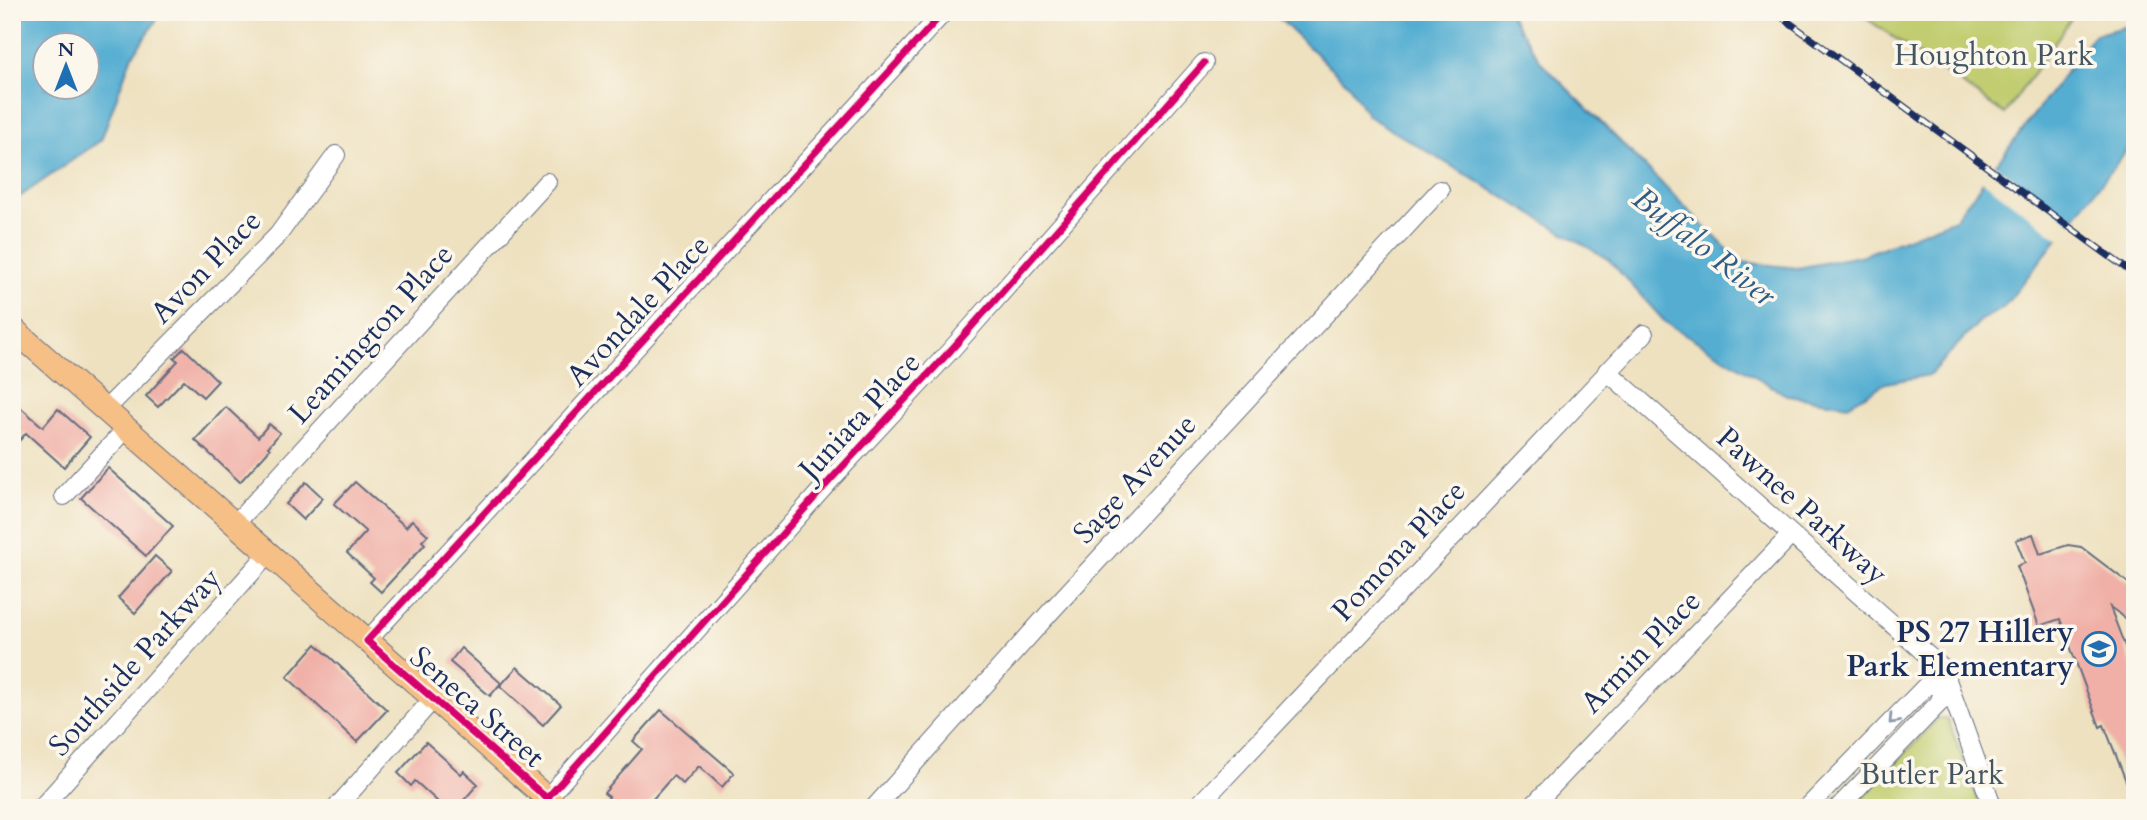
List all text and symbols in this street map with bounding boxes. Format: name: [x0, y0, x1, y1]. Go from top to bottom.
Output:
north arrow: [32, 32, 102, 102]
park label: Houghton Park: [1894, 35, 2094, 76]
text: N: [58, 37, 75, 63]
water label: Buffalo River: [1623, 177, 1786, 318]
street label: Avon Place: [141, 201, 271, 333]
street label: Avondale Place: [557, 226, 719, 396]
street label: Leamington Place: [279, 235, 463, 433]
street label: Juniata Place: [787, 343, 930, 492]
street label: Sage Avenue: [1064, 405, 1206, 553]
street label: Pawnee Parkway: [1707, 418, 1897, 594]
street label: Pomona Place: [1323, 471, 1475, 631]
street label: Southside Parkway: [39, 559, 231, 765]
street label: Armin Place: [1572, 581, 1710, 723]
place label: PS 27 Hillery Park Elementary: [1846, 612, 2074, 687]
school or university icon: PS 27 Hillery Park Elementary: [2080, 630, 2118, 668]
street label: Seneca Street: [401, 637, 554, 777]
one-way arrow: [1889, 712, 1902, 725]
park label: Butler Park: [1860, 754, 2004, 795]

